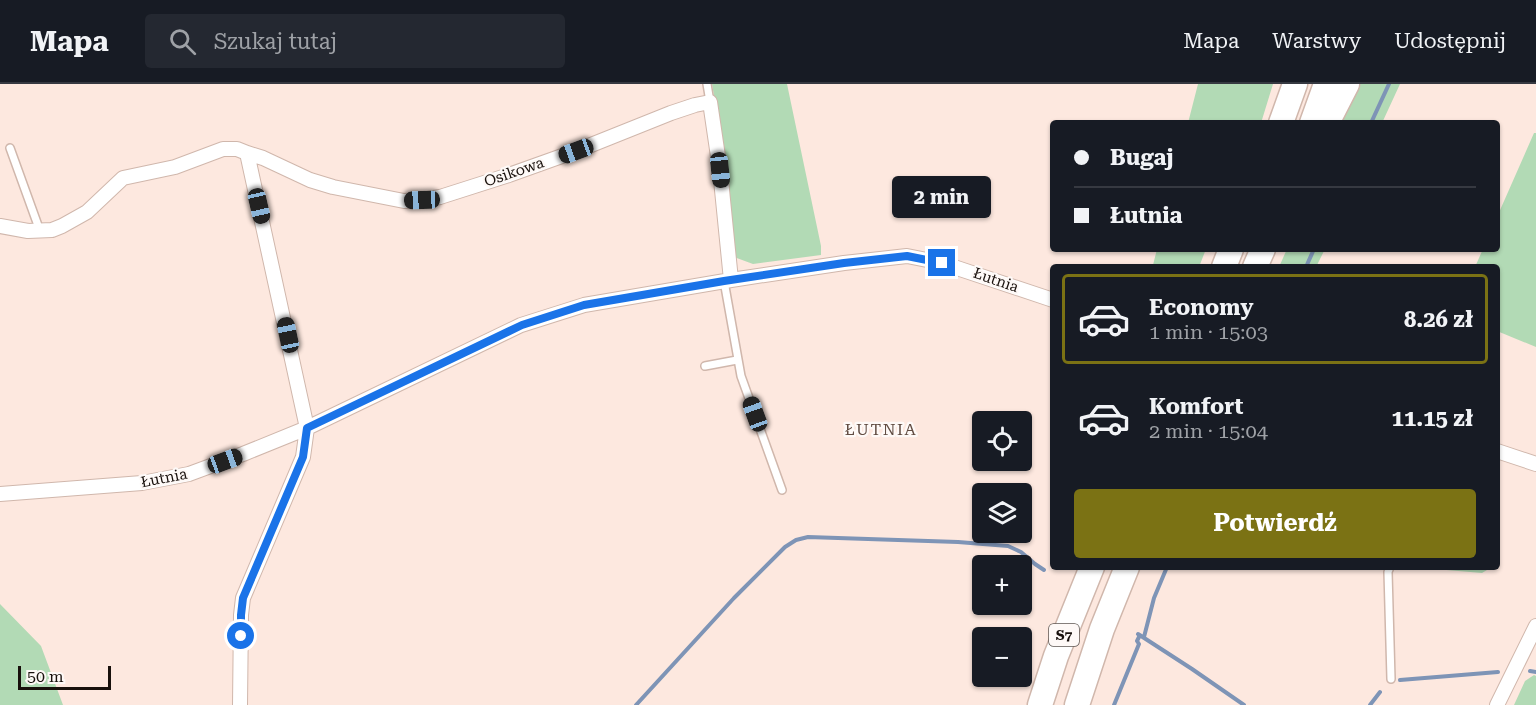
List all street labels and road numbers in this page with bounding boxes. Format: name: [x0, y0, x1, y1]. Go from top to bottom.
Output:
street label: Osikowa: [482, 153, 546, 191]
street label: Łutnia: [971, 264, 1021, 296]
street label: Łutnia: [139, 465, 189, 491]
road number: S7: [1049, 624, 1079, 646]

